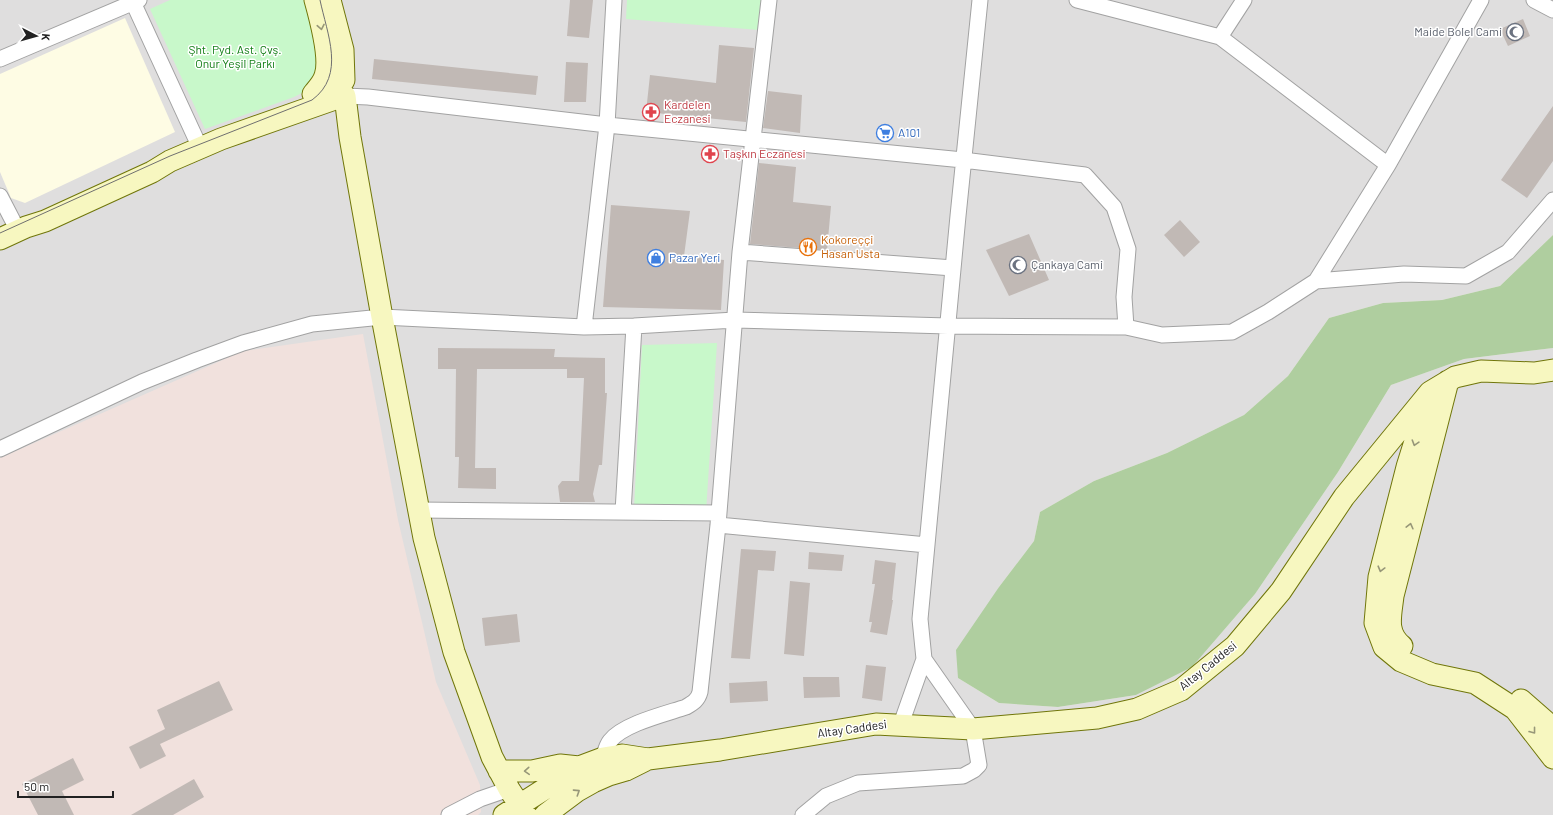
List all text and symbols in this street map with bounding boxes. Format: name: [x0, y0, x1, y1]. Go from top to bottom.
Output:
north arrow: [16, 16, 56, 56]
mosque icon: Maide Bolel Cami: [1505, 22, 1525, 42]
one-way arrow: [316, 23, 325, 30]
place label: Maide Bolel Cami: [1414, 24, 1502, 38]
text: K: [40, 33, 53, 41]
park label: Şht. Pyd. Ast. Çvş. Onur Yeşil Parkı: [188, 42, 282, 70]
place label: Kardelen Eczanesi: [664, 97, 711, 125]
pharmacy icon: Kardelen Eczanesi: [641, 102, 661, 122]
supermarket icon: A101: [875, 123, 895, 143]
place label: A101: [898, 125, 920, 139]
pharmacy icon: Taşkın Eczanesi: [700, 144, 720, 164]
place label: Taşkın Eczanesi: [723, 146, 806, 160]
place label: Kokoreççi Hasan Usta: [821, 232, 880, 260]
restaurant icon: Kokoreççi Hasan Usta: [798, 237, 818, 257]
shop icon: Pazar Yeri: [646, 248, 666, 268]
place label: Pazar Yeri: [669, 250, 720, 264]
mosque icon: Çankaya Cami: [1008, 255, 1028, 275]
place label: Çankaya Cami: [1031, 257, 1103, 271]
one-way arrow: [1411, 439, 1420, 446]
one-way arrow: [1406, 523, 1414, 529]
one-way arrow: [1377, 565, 1386, 572]
street label: Altay Caddesi: [1176, 638, 1239, 693]
street label: Altay Caddesi: [816, 716, 887, 740]
one-way arrow: [1528, 727, 1535, 734]
one-way arrow: [524, 766, 530, 775]
scale bar: [18, 773, 113, 799]
text: 50 m: [24, 779, 49, 793]
one-way arrow: [572, 790, 579, 797]

